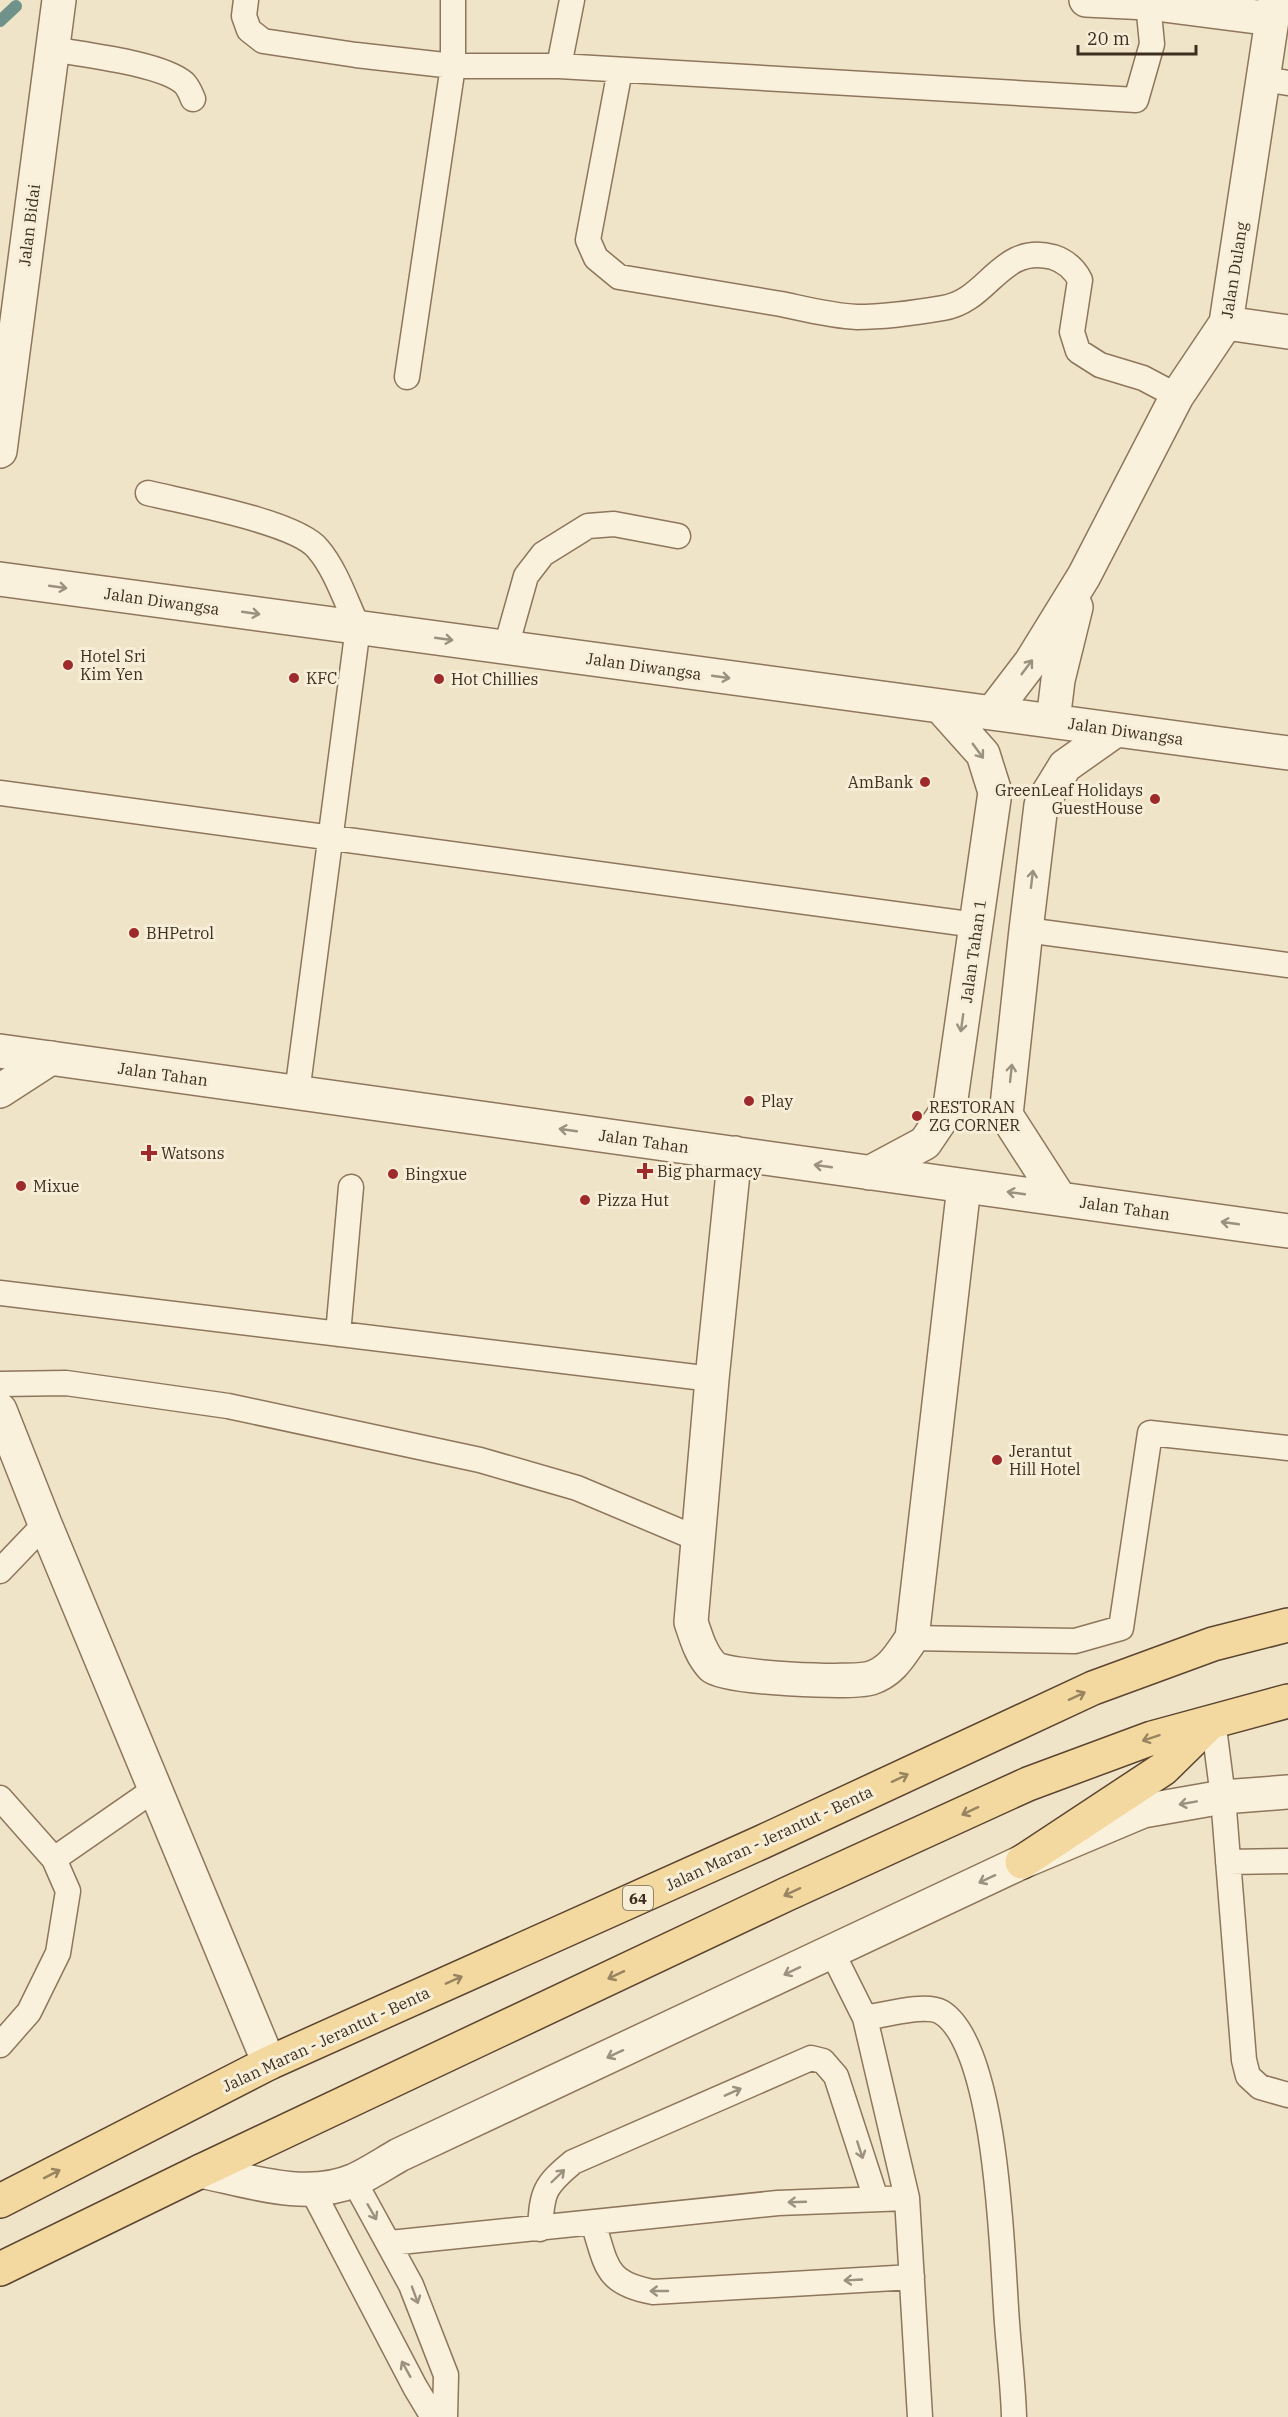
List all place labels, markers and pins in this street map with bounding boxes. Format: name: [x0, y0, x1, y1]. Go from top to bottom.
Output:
place label: Hotel Sri Kim Yen: [80, 646, 146, 684]
marker: Hotel Sri Kim Yen: [61, 658, 75, 672]
place label: KFC: [306, 668, 337, 688]
place label: Hot Chillies: [451, 669, 538, 689]
marker: KFC: [287, 671, 301, 685]
marker: Hot Chillies: [432, 672, 446, 686]
place label: AmBank: [848, 772, 914, 792]
marker: AmBank: [918, 775, 932, 789]
place label: GreenLeaf Holidays GuestHouse: [995, 780, 1143, 818]
marker: GreenLeaf Holidays GuestHouse: [1148, 792, 1162, 806]
place label: BHPetrol: [146, 923, 214, 943]
marker: BHPetrol: [127, 926, 141, 940]
place label: Play: [761, 1091, 793, 1111]
marker: Play: [742, 1094, 756, 1108]
place label: RESTORAN ZG CORNER: [929, 1097, 1020, 1135]
marker: RESTORAN ZG CORNER: [910, 1109, 924, 1123]
place label: Watsons: [161, 1143, 225, 1163]
marker: Watsons: [142, 1146, 156, 1160]
place label: Big pharmacy: [657, 1161, 762, 1181]
place label: Bingxue: [405, 1164, 467, 1184]
marker: Big pharmacy: [638, 1164, 652, 1178]
marker: Bingxue: [386, 1167, 400, 1181]
place label: Mixue: [33, 1176, 79, 1196]
marker: Mixue: [14, 1179, 28, 1193]
place label: Pizza Hut: [597, 1190, 669, 1210]
marker: Pizza Hut: [578, 1193, 592, 1207]
place label: Jerantut Hill Hotel: [1009, 1441, 1081, 1479]
marker: Jerantut Hill Hotel: [990, 1453, 1004, 1467]

